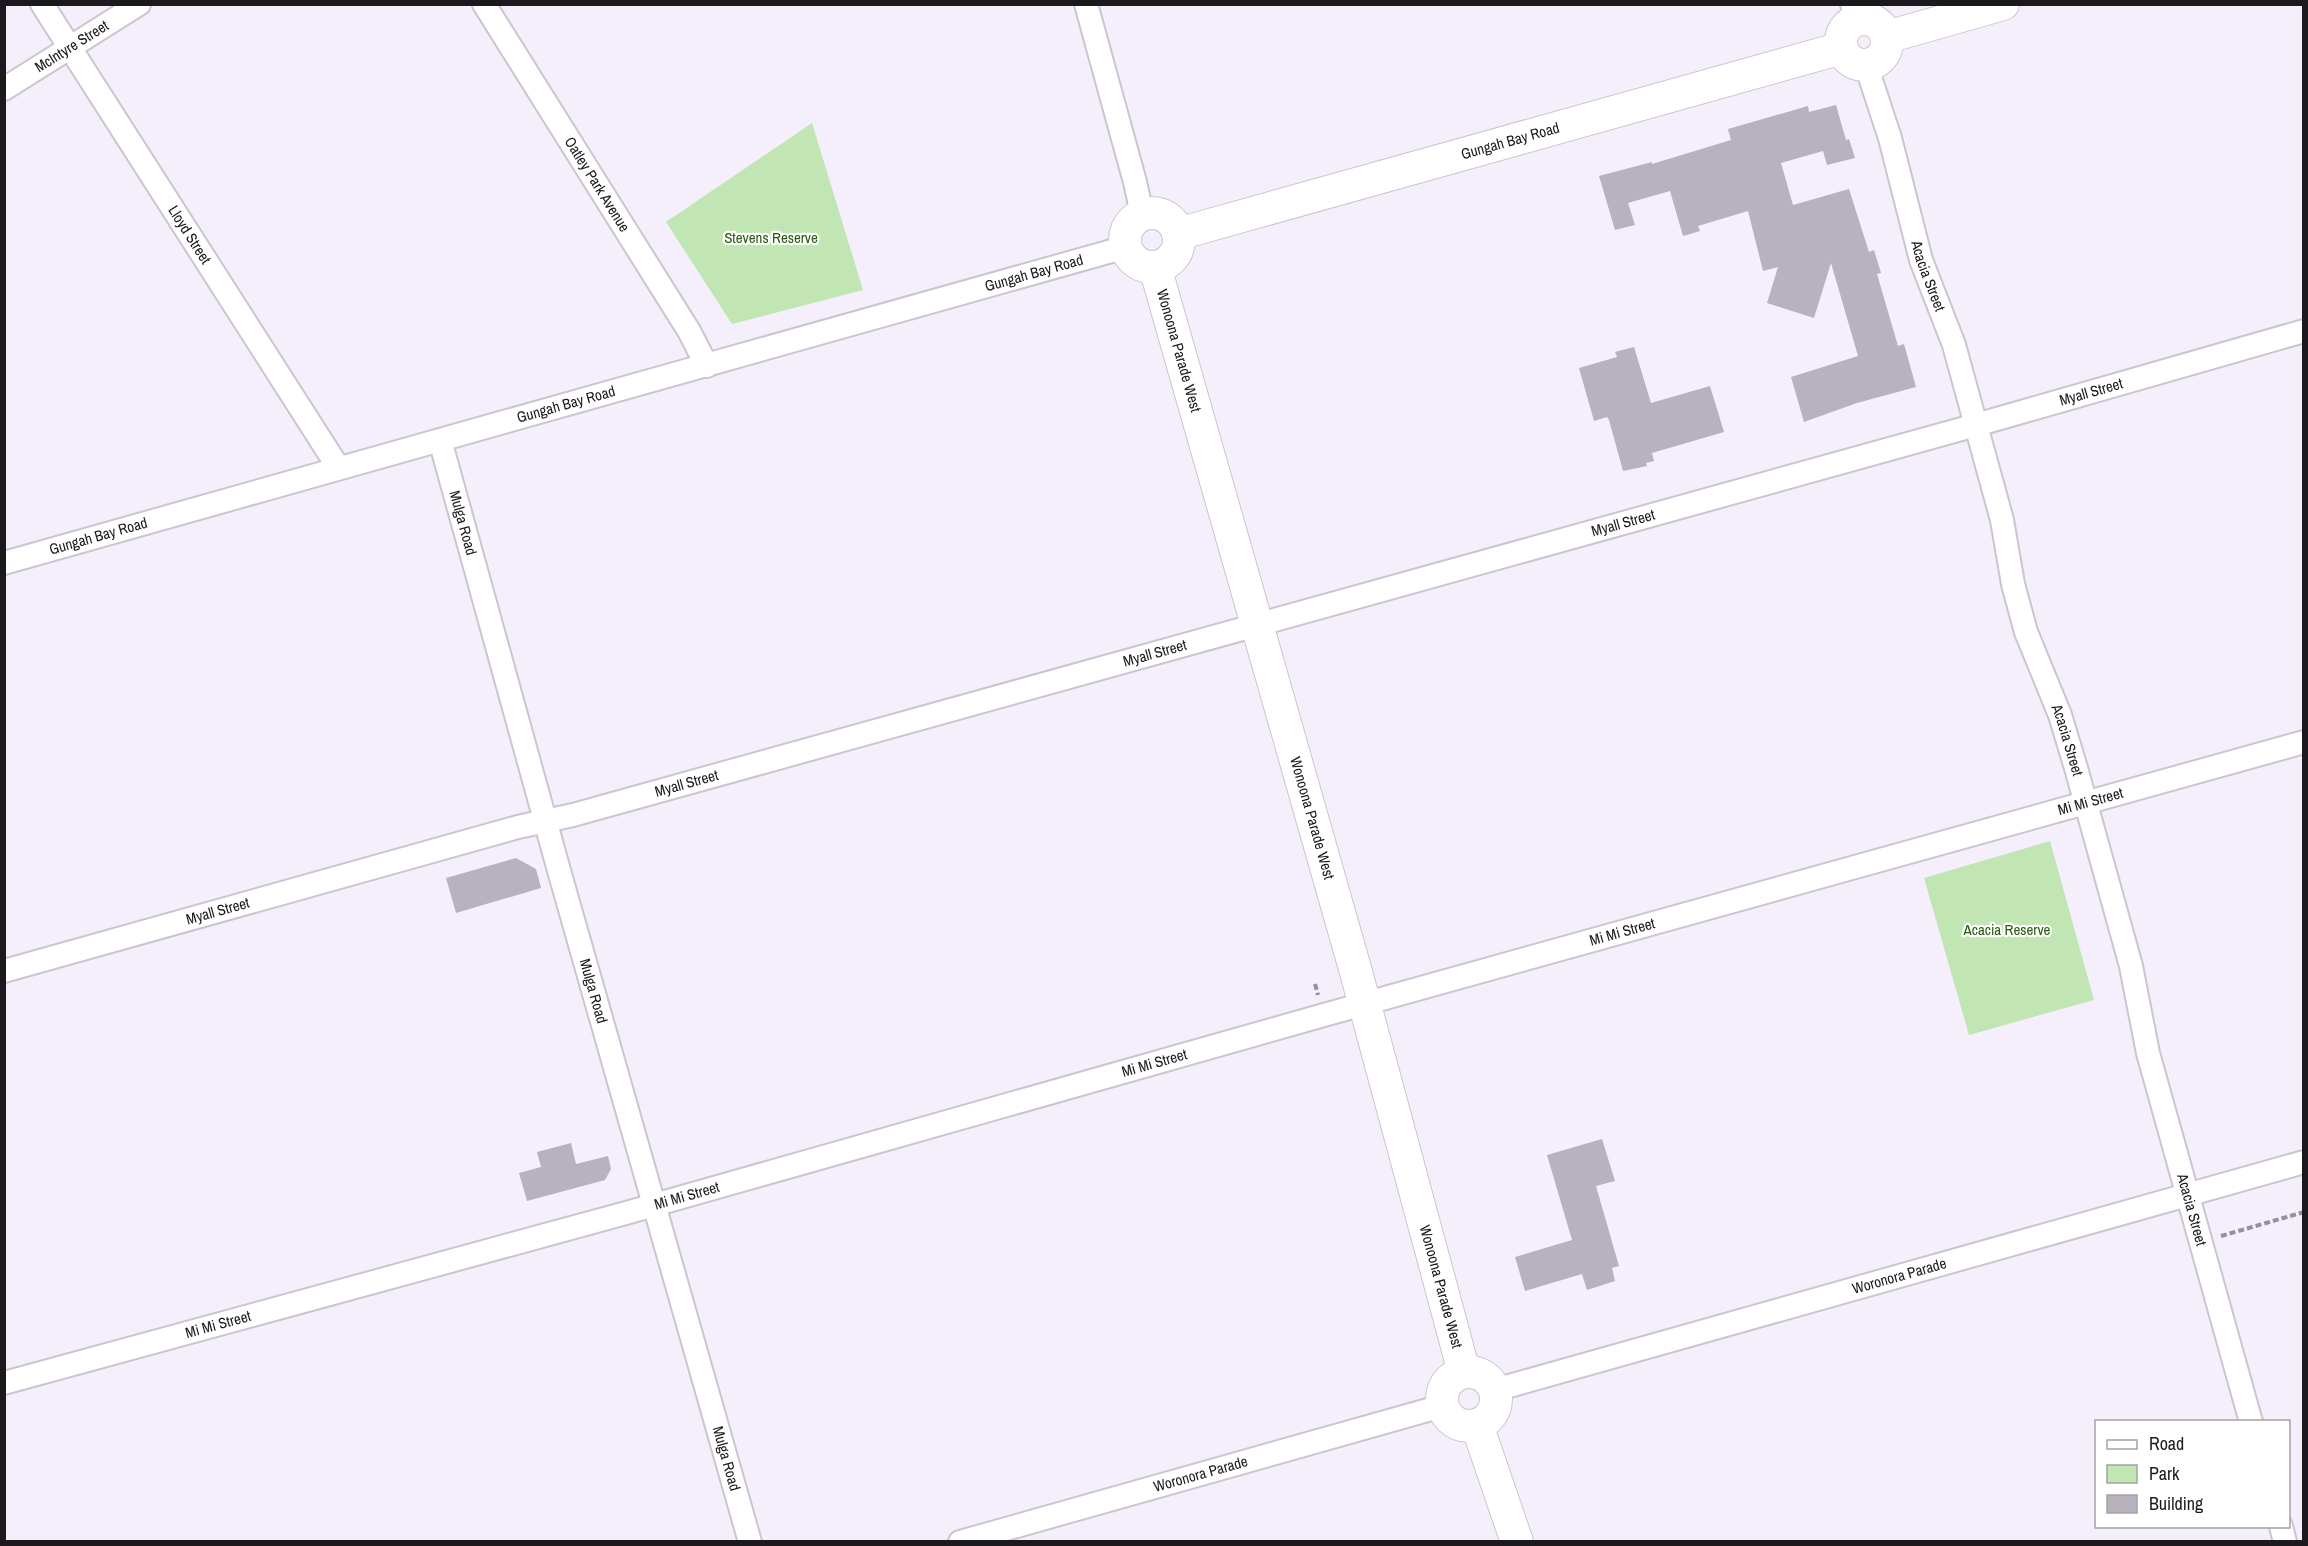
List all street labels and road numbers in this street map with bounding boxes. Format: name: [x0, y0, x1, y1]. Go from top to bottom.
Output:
street label: McIntyre Street: [31, 15, 113, 77]
street label: Gungah Bay Road: [1458, 117, 1562, 164]
street label: Oatley Park Avenue: [560, 133, 635, 236]
street label: Lloyd Street: [163, 201, 217, 268]
street label: Acacia Street: [1906, 237, 1951, 315]
street label: Gungah Bay Road: [982, 249, 1085, 296]
street label: Wonoona Parade West: [1152, 287, 1207, 415]
street label: Myall Street: [2057, 372, 2126, 411]
street label: Gungah Bay Road: [514, 380, 617, 428]
street label: Mulga Road: [444, 488, 482, 558]
street label: Myall Street: [1589, 504, 1658, 541]
street label: Gungah Bay Road: [47, 512, 150, 560]
street label: Myall Street: [1121, 634, 1189, 672]
street label: Acacia Street: [2046, 700, 2089, 779]
street label: Wonoona Parade West: [1285, 754, 1340, 882]
street label: Myall Street: [652, 764, 721, 802]
street label: Mi Mi Street: [2055, 782, 2126, 820]
street label: Myall Street: [184, 892, 252, 930]
street label: Mi Mi Street: [1587, 912, 1658, 951]
street label: Mulga Road: [575, 956, 613, 1026]
street label: Mi Mi Street: [1119, 1043, 1190, 1082]
street label: Acacia Street: [2172, 1170, 2212, 1249]
street label: Mi Mi Street: [652, 1176, 722, 1215]
street label: Wonoona Parade West: [1415, 1223, 1468, 1351]
street label: Woronora Parade: [1850, 1252, 1949, 1299]
street label: Mi Mi Street: [183, 1305, 254, 1343]
street label: Mulga Road: [708, 1424, 746, 1493]
street label: Woronora Parade: [1151, 1450, 1250, 1497]

